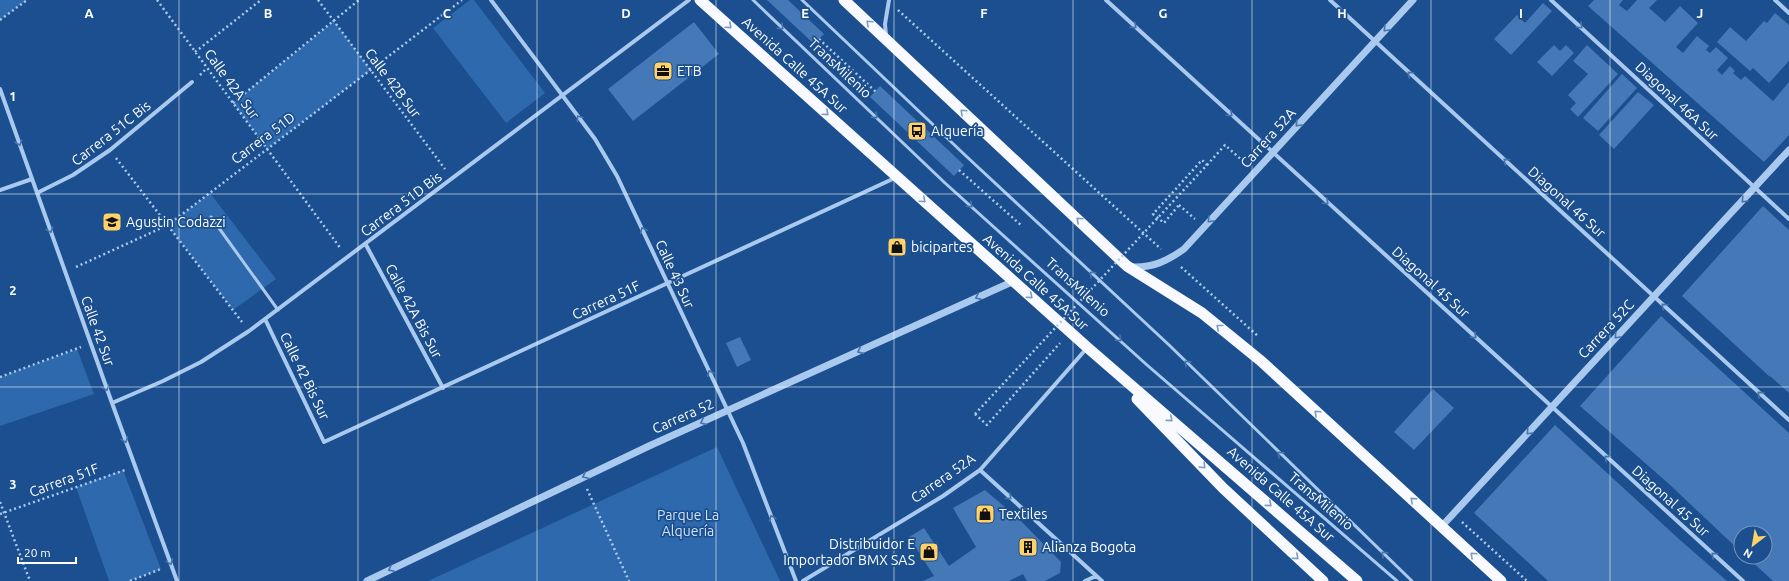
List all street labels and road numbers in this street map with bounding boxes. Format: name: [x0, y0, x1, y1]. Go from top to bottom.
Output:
street label: Avenida Calle 45A Sur: [739, 13, 851, 117]
street label: TransMilenio: [805, 35, 875, 101]
street label: Calle 42B Sur: [362, 45, 425, 121]
street label: Calle 42A Sur: [201, 46, 263, 123]
street label: Diagonal 46A Sur: [1632, 58, 1722, 144]
street label: Carrera 51C Bis: [68, 97, 154, 169]
street label: Carrera 52A: [1237, 105, 1299, 171]
street label: Carrera 51D: [228, 109, 298, 167]
street label: Diagonal 46 Sur: [1525, 163, 1609, 241]
street label: Carrera 51D Bis: [357, 168, 445, 240]
street label: Avenida Calle 45A Sur: [980, 230, 1092, 334]
street label: Calle 43 Sur: [652, 237, 698, 311]
street label: Diagonal 45 Sur: [1389, 243, 1473, 321]
street label: TransMilenio: [1043, 254, 1113, 320]
street label: Calle 42A Bis Sur: [382, 261, 446, 361]
street label: Carrera 51F: [570, 277, 642, 323]
street label: Calle 42 Sur: [78, 294, 118, 369]
street label: Carrera 52C: [1575, 296, 1637, 362]
street label: Calle 42 Bis Sur: [277, 330, 333, 423]
street label: Carrera 52: [650, 395, 716, 437]
street label: Avenida Calle 45A Sur: [1224, 443, 1338, 545]
street label: Carrera 52A: [908, 450, 978, 506]
street label: Carrera 51F: [27, 460, 101, 500]
street label: Diagonal 45 Sur: [1629, 462, 1713, 540]
street label: TransMilenio: [1285, 469, 1357, 533]

